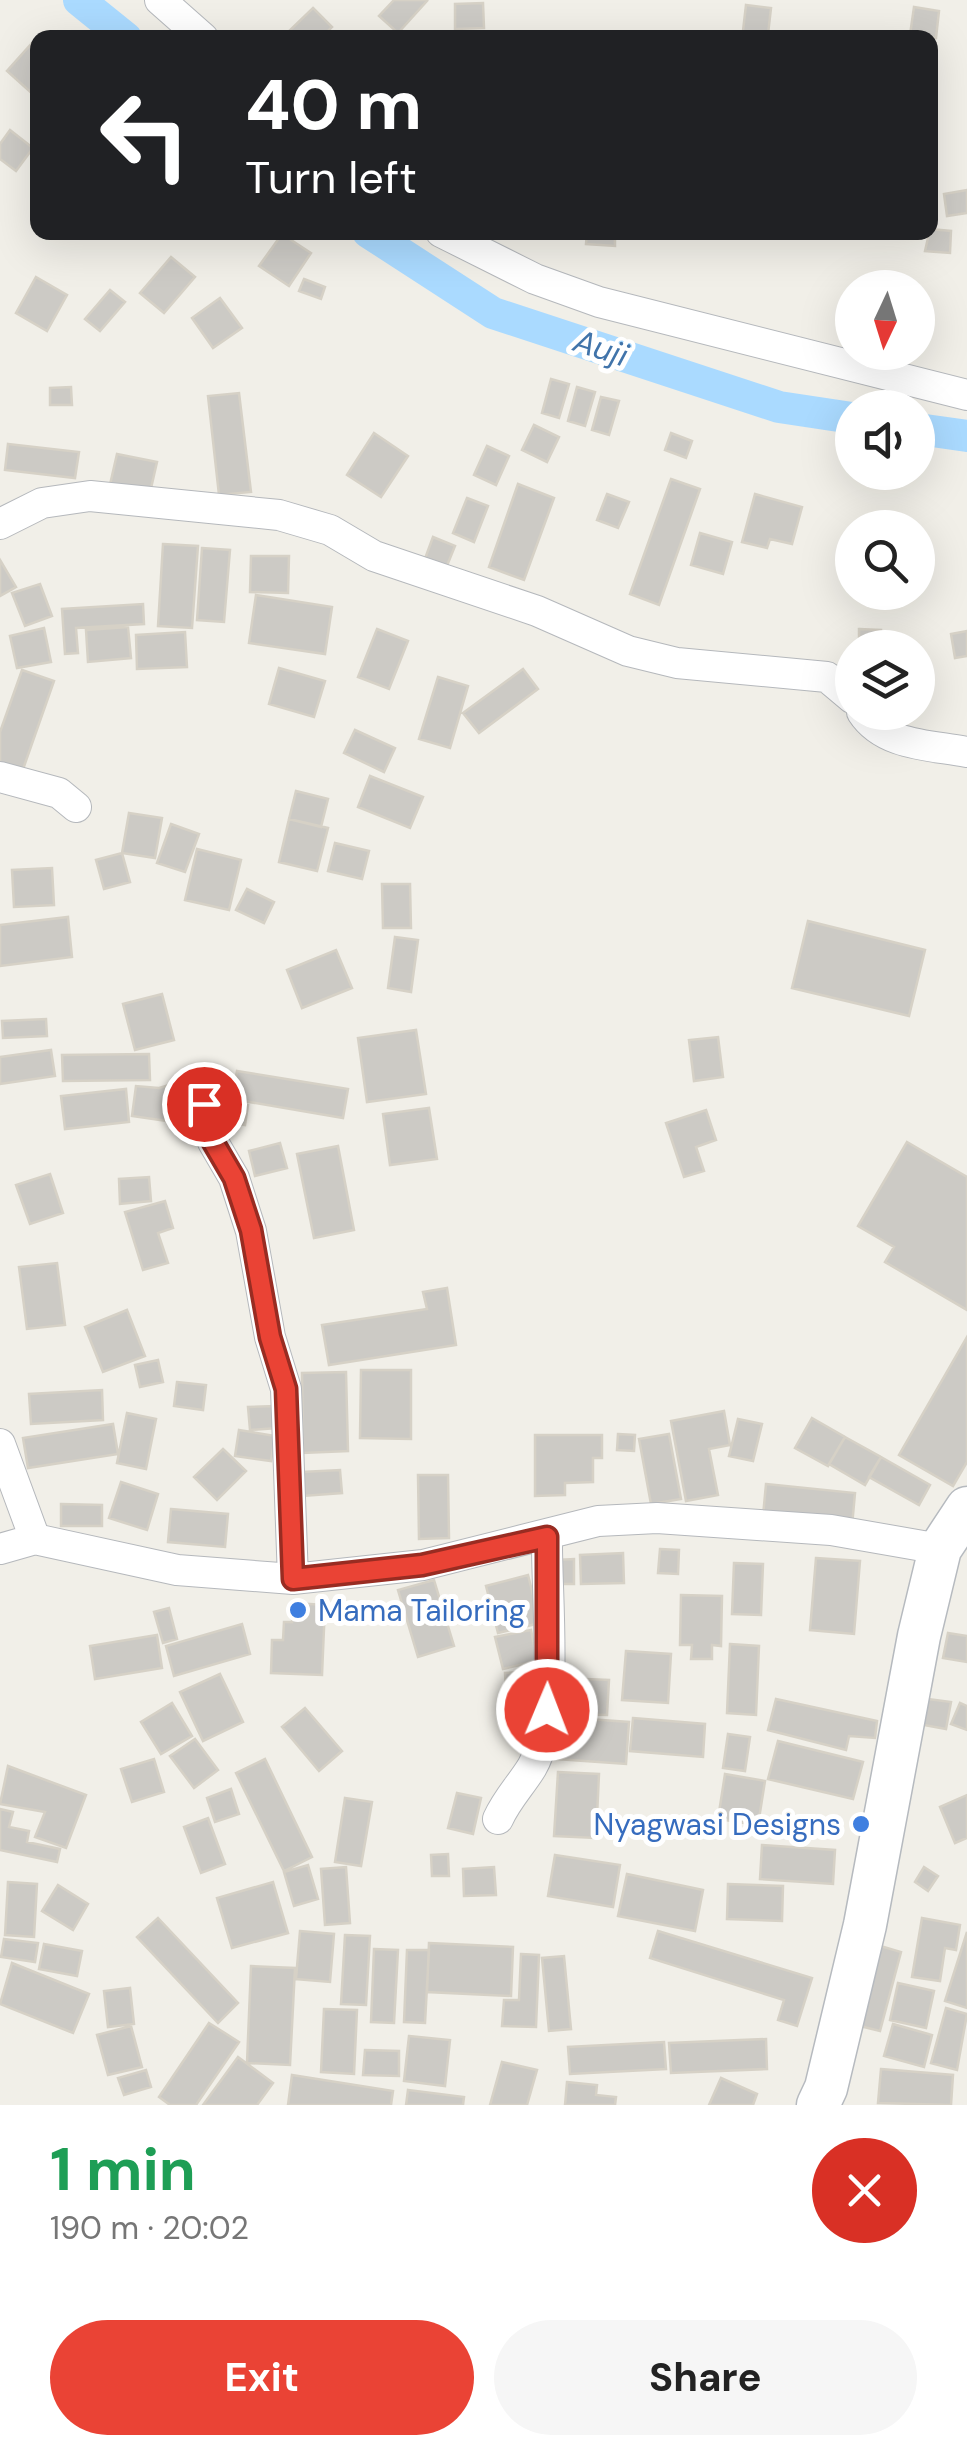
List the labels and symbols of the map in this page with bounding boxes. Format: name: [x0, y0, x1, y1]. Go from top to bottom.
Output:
north arrow: [835, 270, 935, 370]
water label: Auji: [567, 319, 635, 377]
pin: [162, 1062, 247, 1147]
place label: Mama Tailoring: [318, 1591, 525, 1630]
marker: Mama Tailoring: [287, 1599, 309, 1621]
position arrow: [495, 1658, 599, 1762]
place label: Nyagwasi Designs: [594, 1805, 841, 1844]
marker: Nyagwasi Designs: [850, 1813, 872, 1835]

